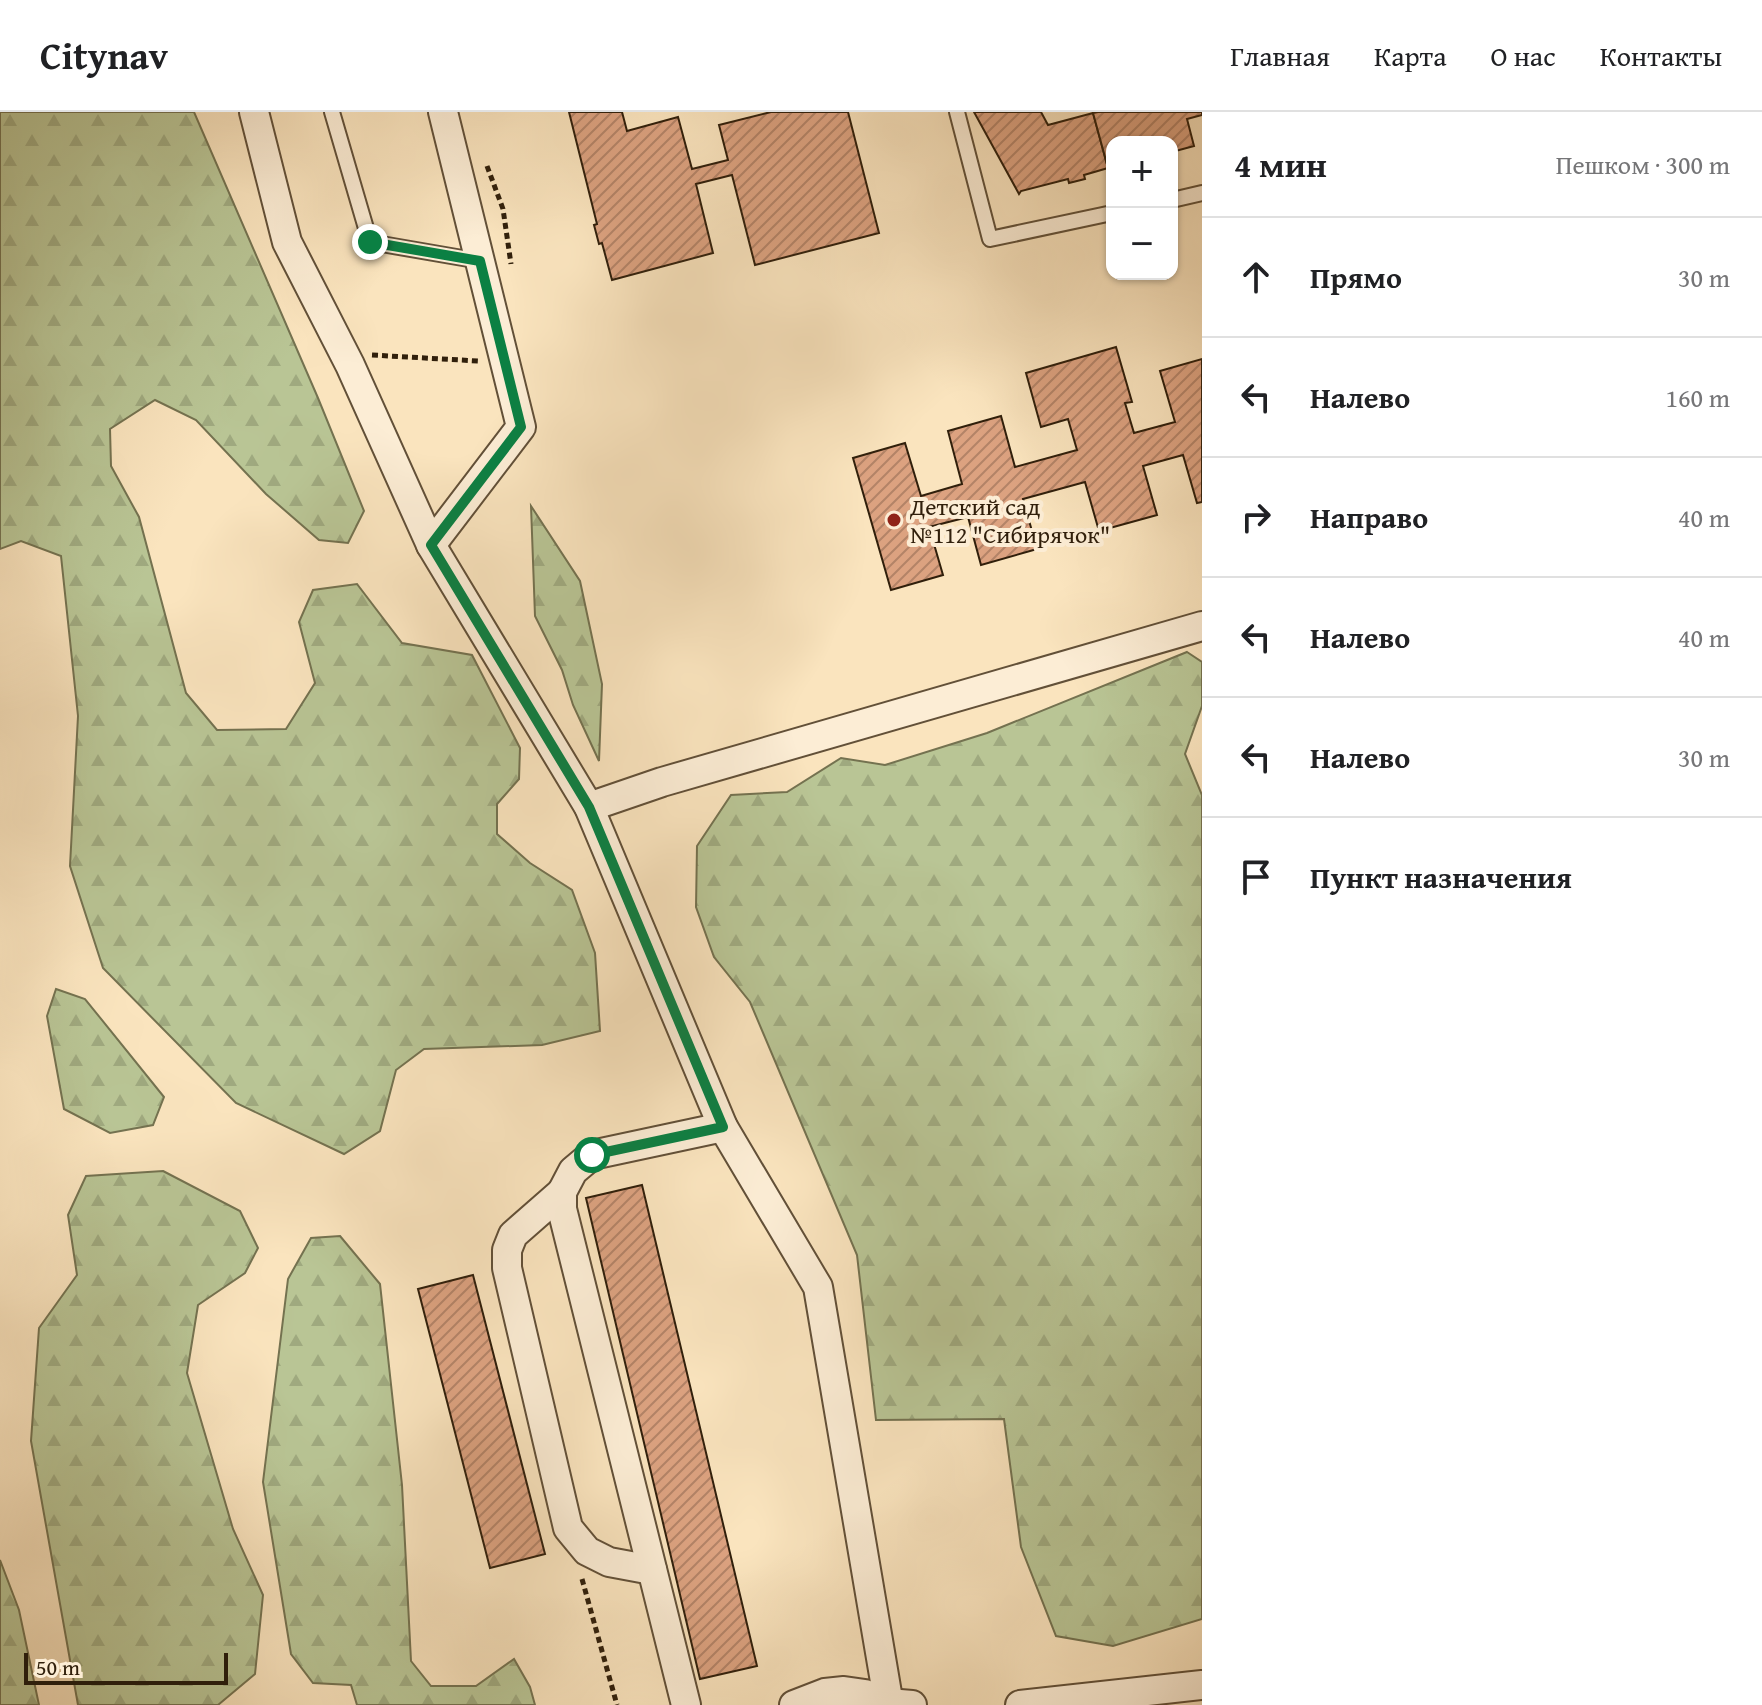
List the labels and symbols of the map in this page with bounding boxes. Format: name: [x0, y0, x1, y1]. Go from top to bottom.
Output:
route end: [352, 224, 388, 260]
place label: Детский сад №112 "Сибирячок": [909, 489, 1110, 552]
marker: Детский сад №112 "Сибирячок": [885, 511, 903, 529]
route start: [574, 1137, 610, 1173]
scale bar: [24, 1649, 228, 1685]

